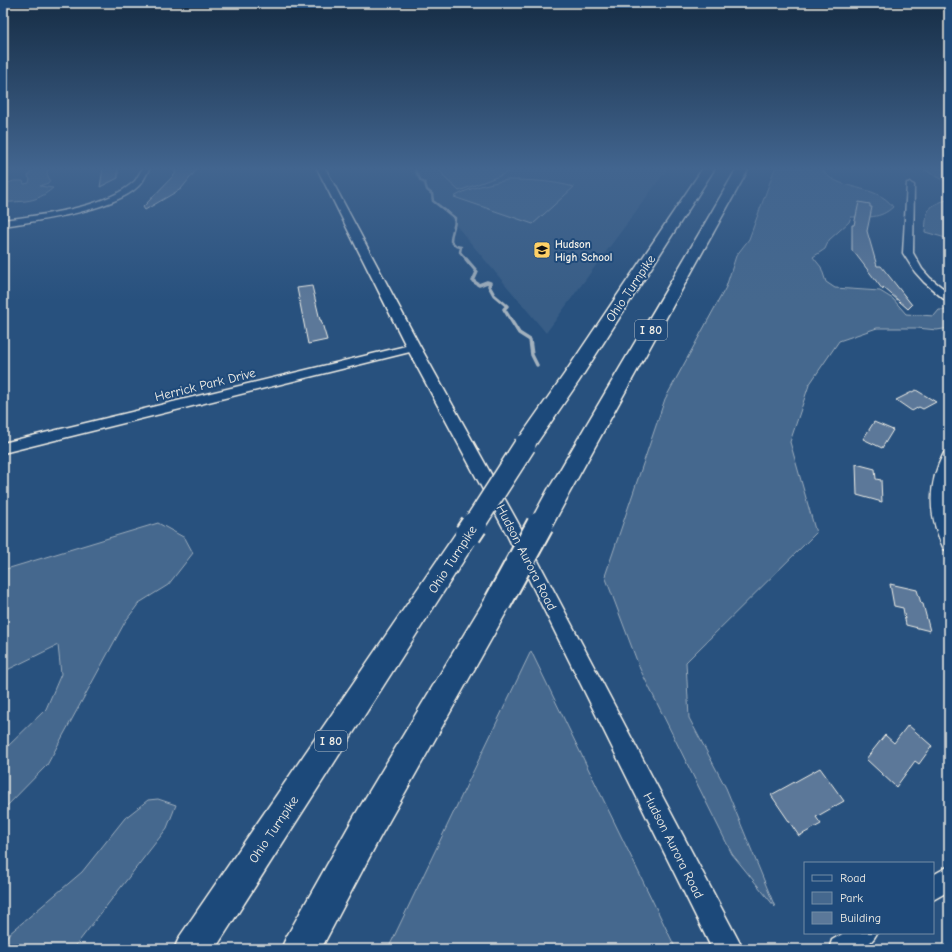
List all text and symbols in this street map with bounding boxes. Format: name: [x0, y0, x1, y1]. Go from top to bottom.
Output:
place label: Hudson High School: [555, 238, 612, 264]
school or university icon: Hudson High School: [532, 240, 552, 260]
street label: Ohio Turnpike: [602, 251, 659, 325]
road number: I 80: [635, 320, 667, 340]
street label: Herrick Park Drive: [153, 365, 258, 404]
street label: Hudson Aurora Road: [493, 502, 560, 613]
street label: Ohio Turnpike: [425, 522, 480, 596]
road number: I 80: [315, 731, 347, 751]
street label: Hudson Aurora Road: [640, 790, 707, 901]
street label: Ohio Turnpike: [245, 792, 302, 866]
legend: [804, 862, 934, 934]
text: Road: [840, 871, 866, 885]
text: Park: [840, 891, 863, 905]
text: Building: [840, 911, 881, 925]

